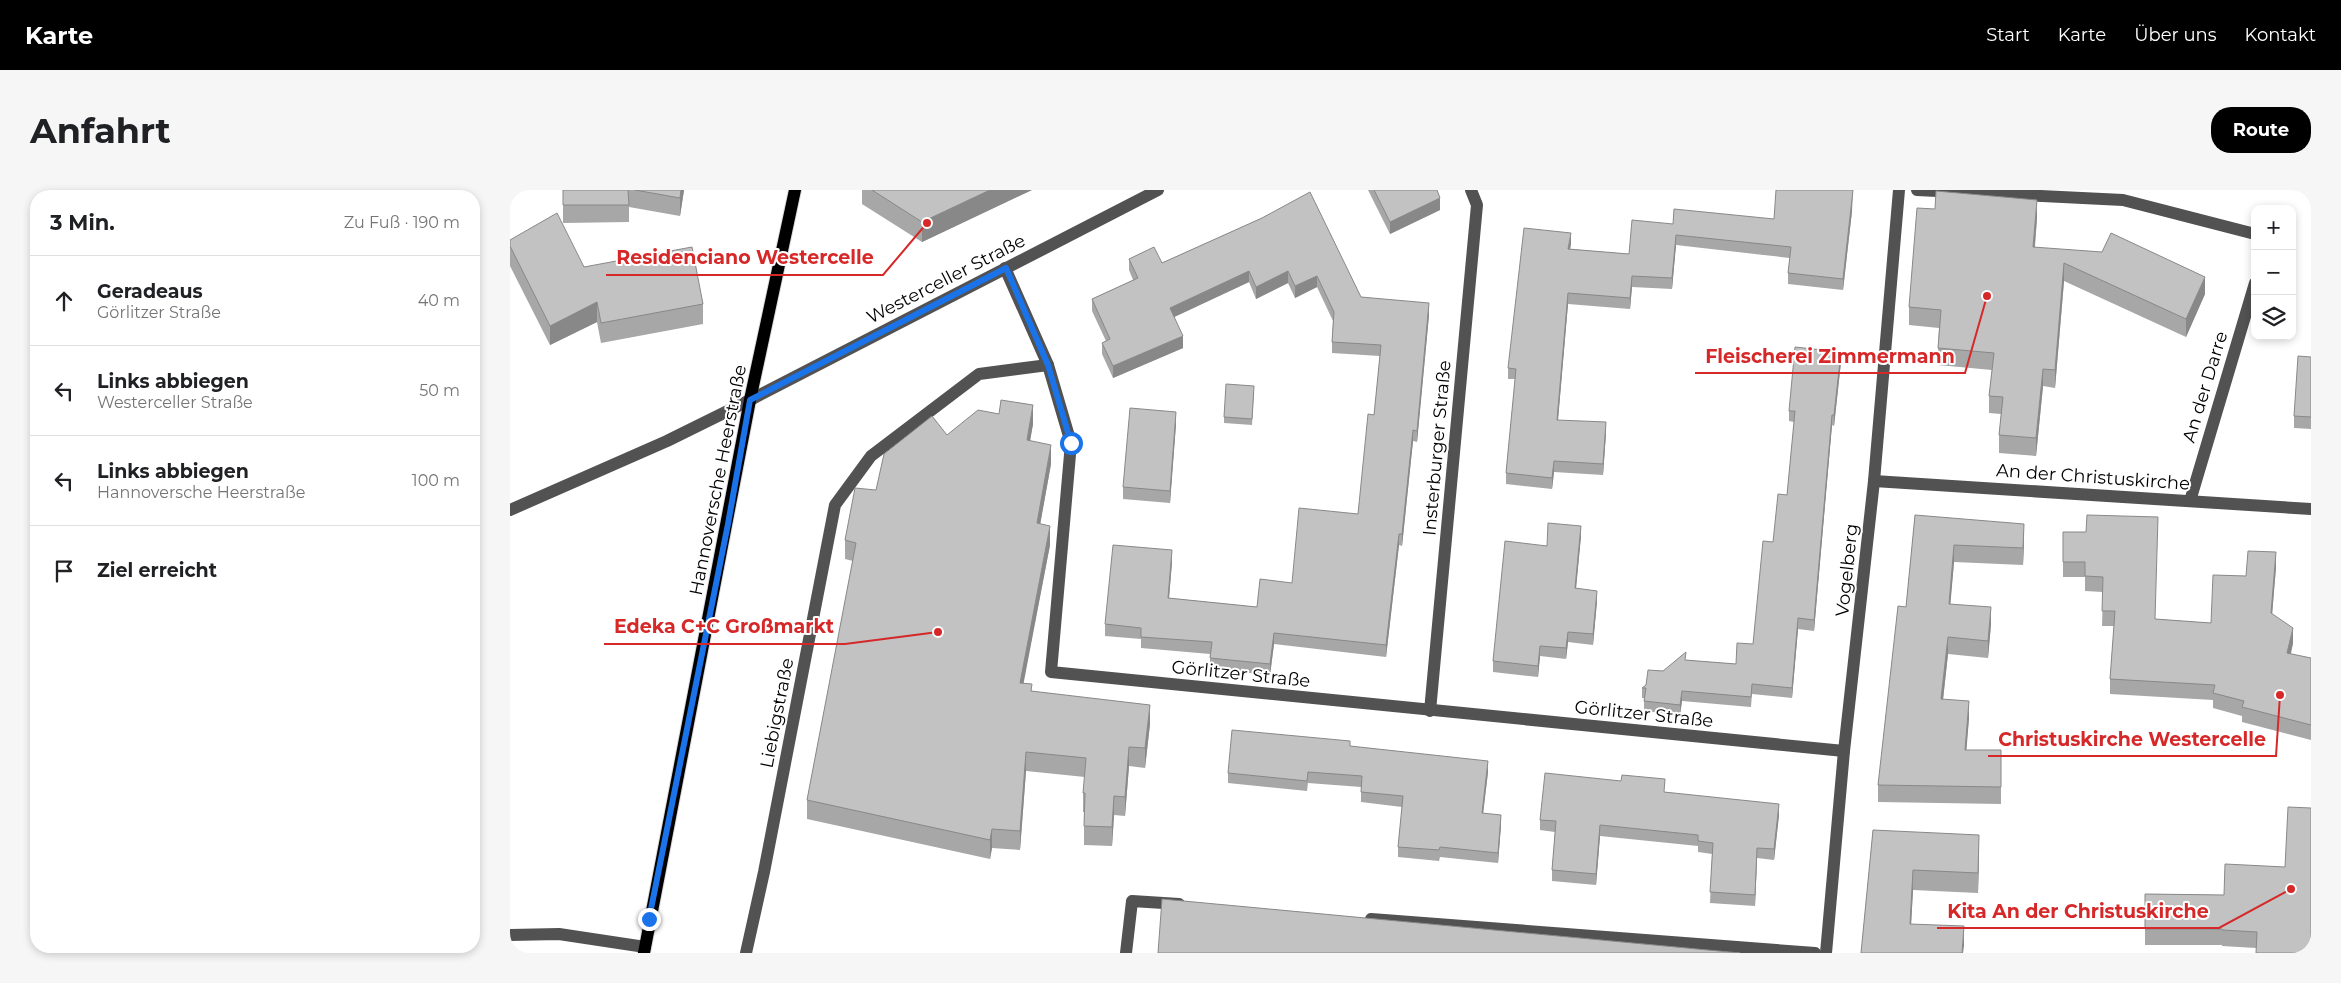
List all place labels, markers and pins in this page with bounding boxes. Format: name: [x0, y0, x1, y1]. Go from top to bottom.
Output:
callout: Residenciano Westercelle: [606, 241, 883, 275]
callout: Fleischerei Zimmermann: [1695, 339, 1965, 373]
callout: Edeka C+C Großmarkt: [604, 610, 845, 644]
callout: Christuskirche Westercelle: [1988, 722, 2276, 756]
callout: Kita An der Christuskirche: [1937, 894, 2219, 928]

